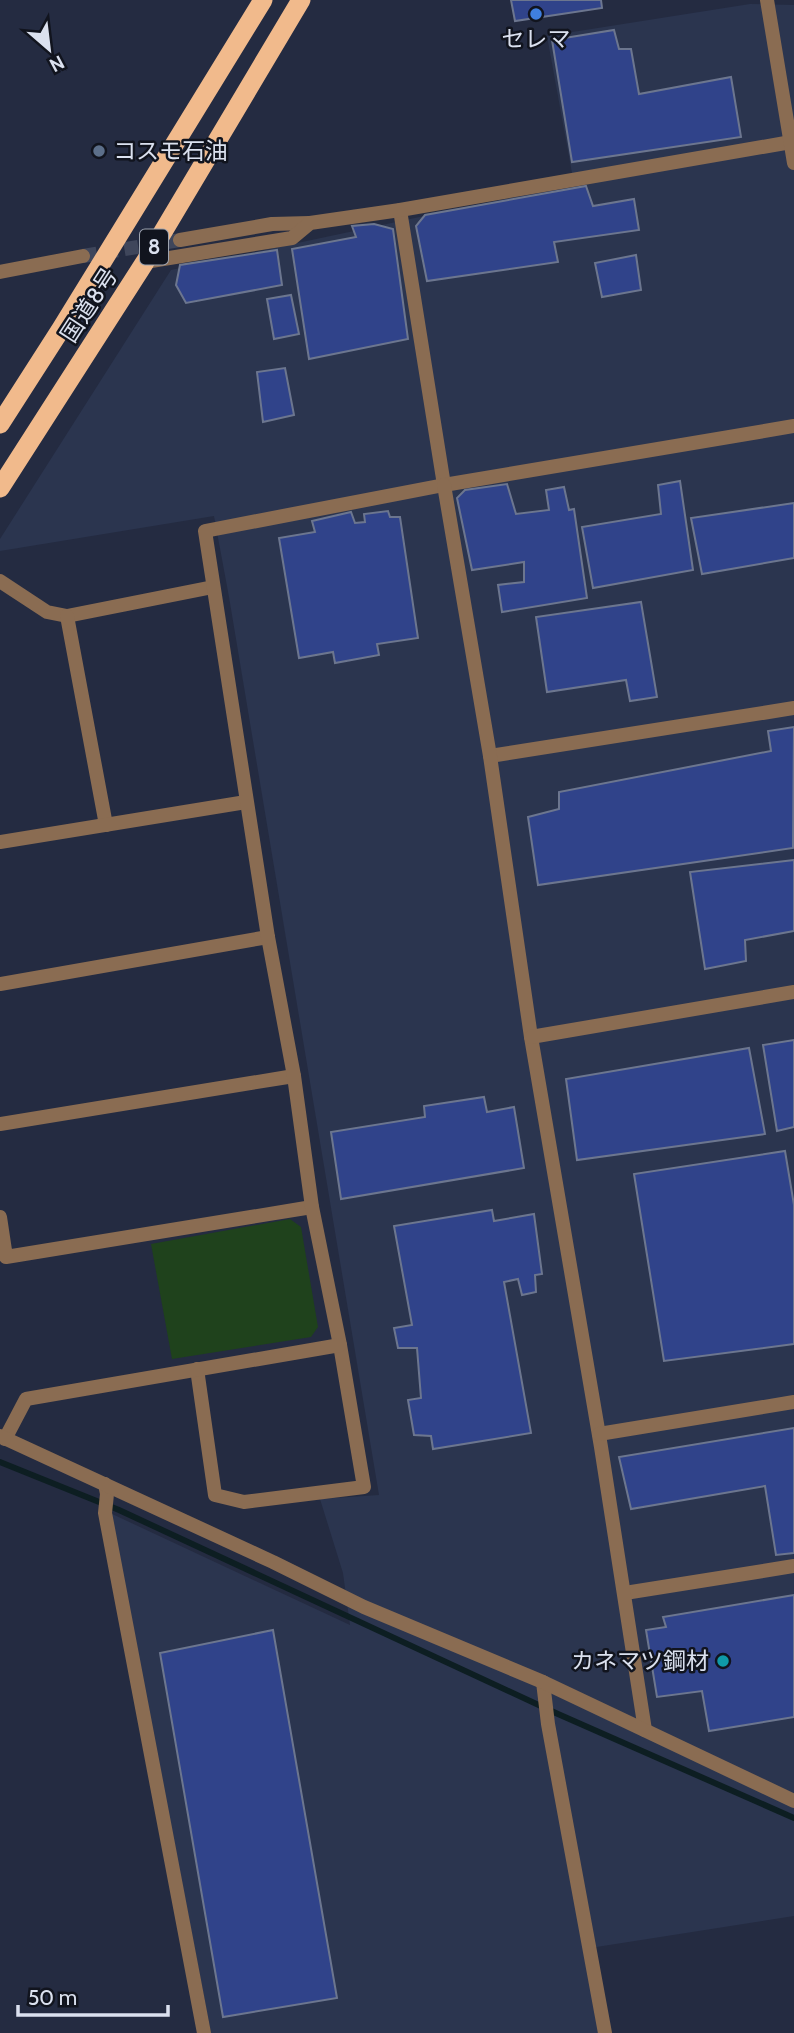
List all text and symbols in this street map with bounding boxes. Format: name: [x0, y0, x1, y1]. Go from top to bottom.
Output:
marker: セレマ: [528, 6, 544, 22]
north arrow: [14, 14, 84, 84]
place label: セレマ: [502, 25, 571, 53]
text: N: [45, 50, 68, 77]
place label: コスモ石油: [113, 137, 228, 165]
marker: コスモ石油: [91, 143, 107, 159]
road number: 8: [140, 230, 168, 264]
street label: 国道8号: [55, 263, 123, 347]
place label: カネマツ鋼材: [571, 1647, 709, 1675]
marker: カネマツ鋼材: [715, 1653, 731, 1669]
scale bar: [18, 1974, 168, 2018]
text: 50 m: [28, 1985, 77, 2010]

